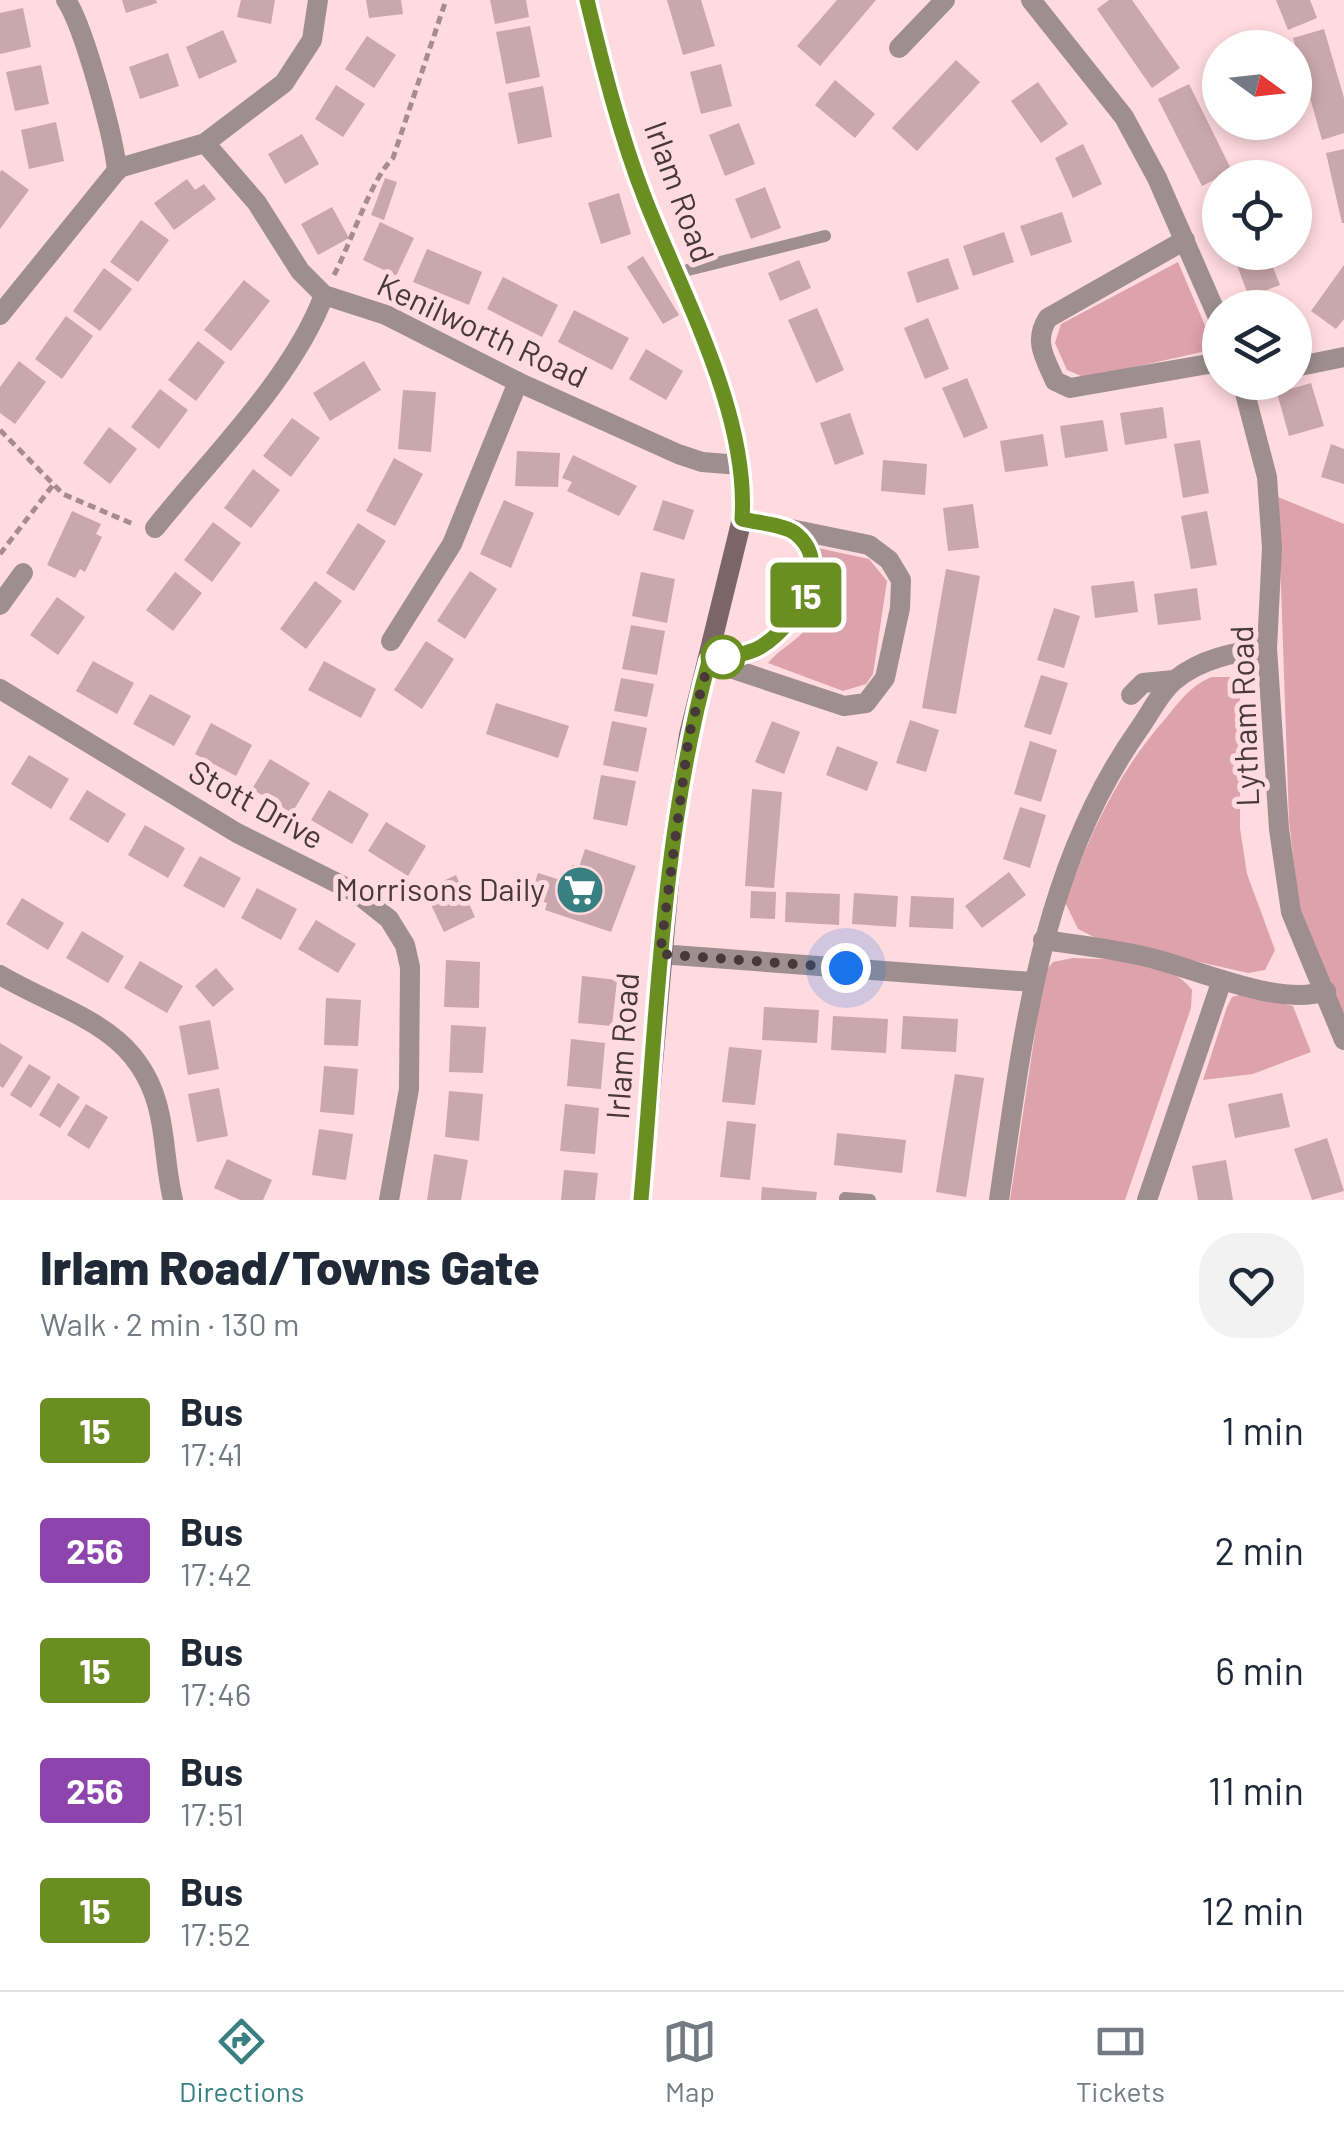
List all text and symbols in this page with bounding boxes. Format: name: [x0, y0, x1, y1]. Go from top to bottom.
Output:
north arrow: [1202, 30, 1312, 140]
map controls: [1202, 30, 1312, 400]
street label: Irlam Road: [638, 116, 724, 267]
button: locate: [1202, 160, 1312, 270]
street label: Kenilworth Road: [372, 264, 594, 394]
button: layers: [1202, 290, 1312, 400]
line badge: 15: [761, 562, 851, 628]
text: 15: [790, 574, 822, 616]
street label: Lytham Road: [1221, 625, 1265, 807]
unlabelled marker: [702, 636, 744, 678]
street label: Stott Drive: [183, 751, 331, 856]
supermarket icon: Morrisons Daily: [554, 864, 606, 916]
place label: Morrisons Daily: [335, 869, 545, 907]
your location: [821, 943, 871, 993]
street label: Irlam Road: [597, 971, 645, 1121]
button: heart: [1199, 1233, 1304, 1338]
text: Irlam Road/Towns Gate: [40, 1237, 540, 1295]
text: Walk · 2 min · 130 m: [40, 1304, 299, 1342]
text: Bus: [180, 1388, 243, 1434]
text: 1 min: [1222, 1407, 1304, 1453]
text: 15: [79, 1409, 111, 1451]
text: 17:41: [180, 1434, 243, 1472]
text: Bus: [180, 1508, 243, 1554]
text: 2 min: [1214, 1527, 1304, 1573]
text: 256: [66, 1529, 124, 1571]
text: 17:42: [180, 1554, 252, 1592]
text: Bus: [180, 1628, 243, 1674]
text: 6 min: [1215, 1647, 1304, 1693]
text: 15: [79, 1649, 111, 1691]
text: 17:46: [180, 1674, 251, 1712]
text: Bus: [180, 1748, 243, 1794]
text: 11 min: [1208, 1767, 1304, 1813]
text: 256: [66, 1769, 124, 1811]
text: 17:51: [180, 1794, 244, 1832]
text: Bus: [180, 1868, 243, 1914]
text: 12 min: [1201, 1887, 1304, 1933]
text: 15: [79, 1889, 111, 1931]
text: 17:52: [180, 1914, 251, 1952]
tab: Directions: [179, 2014, 304, 2108]
tab: Map: [662, 2014, 717, 2108]
tab: Tickets: [1076, 2014, 1165, 2108]

